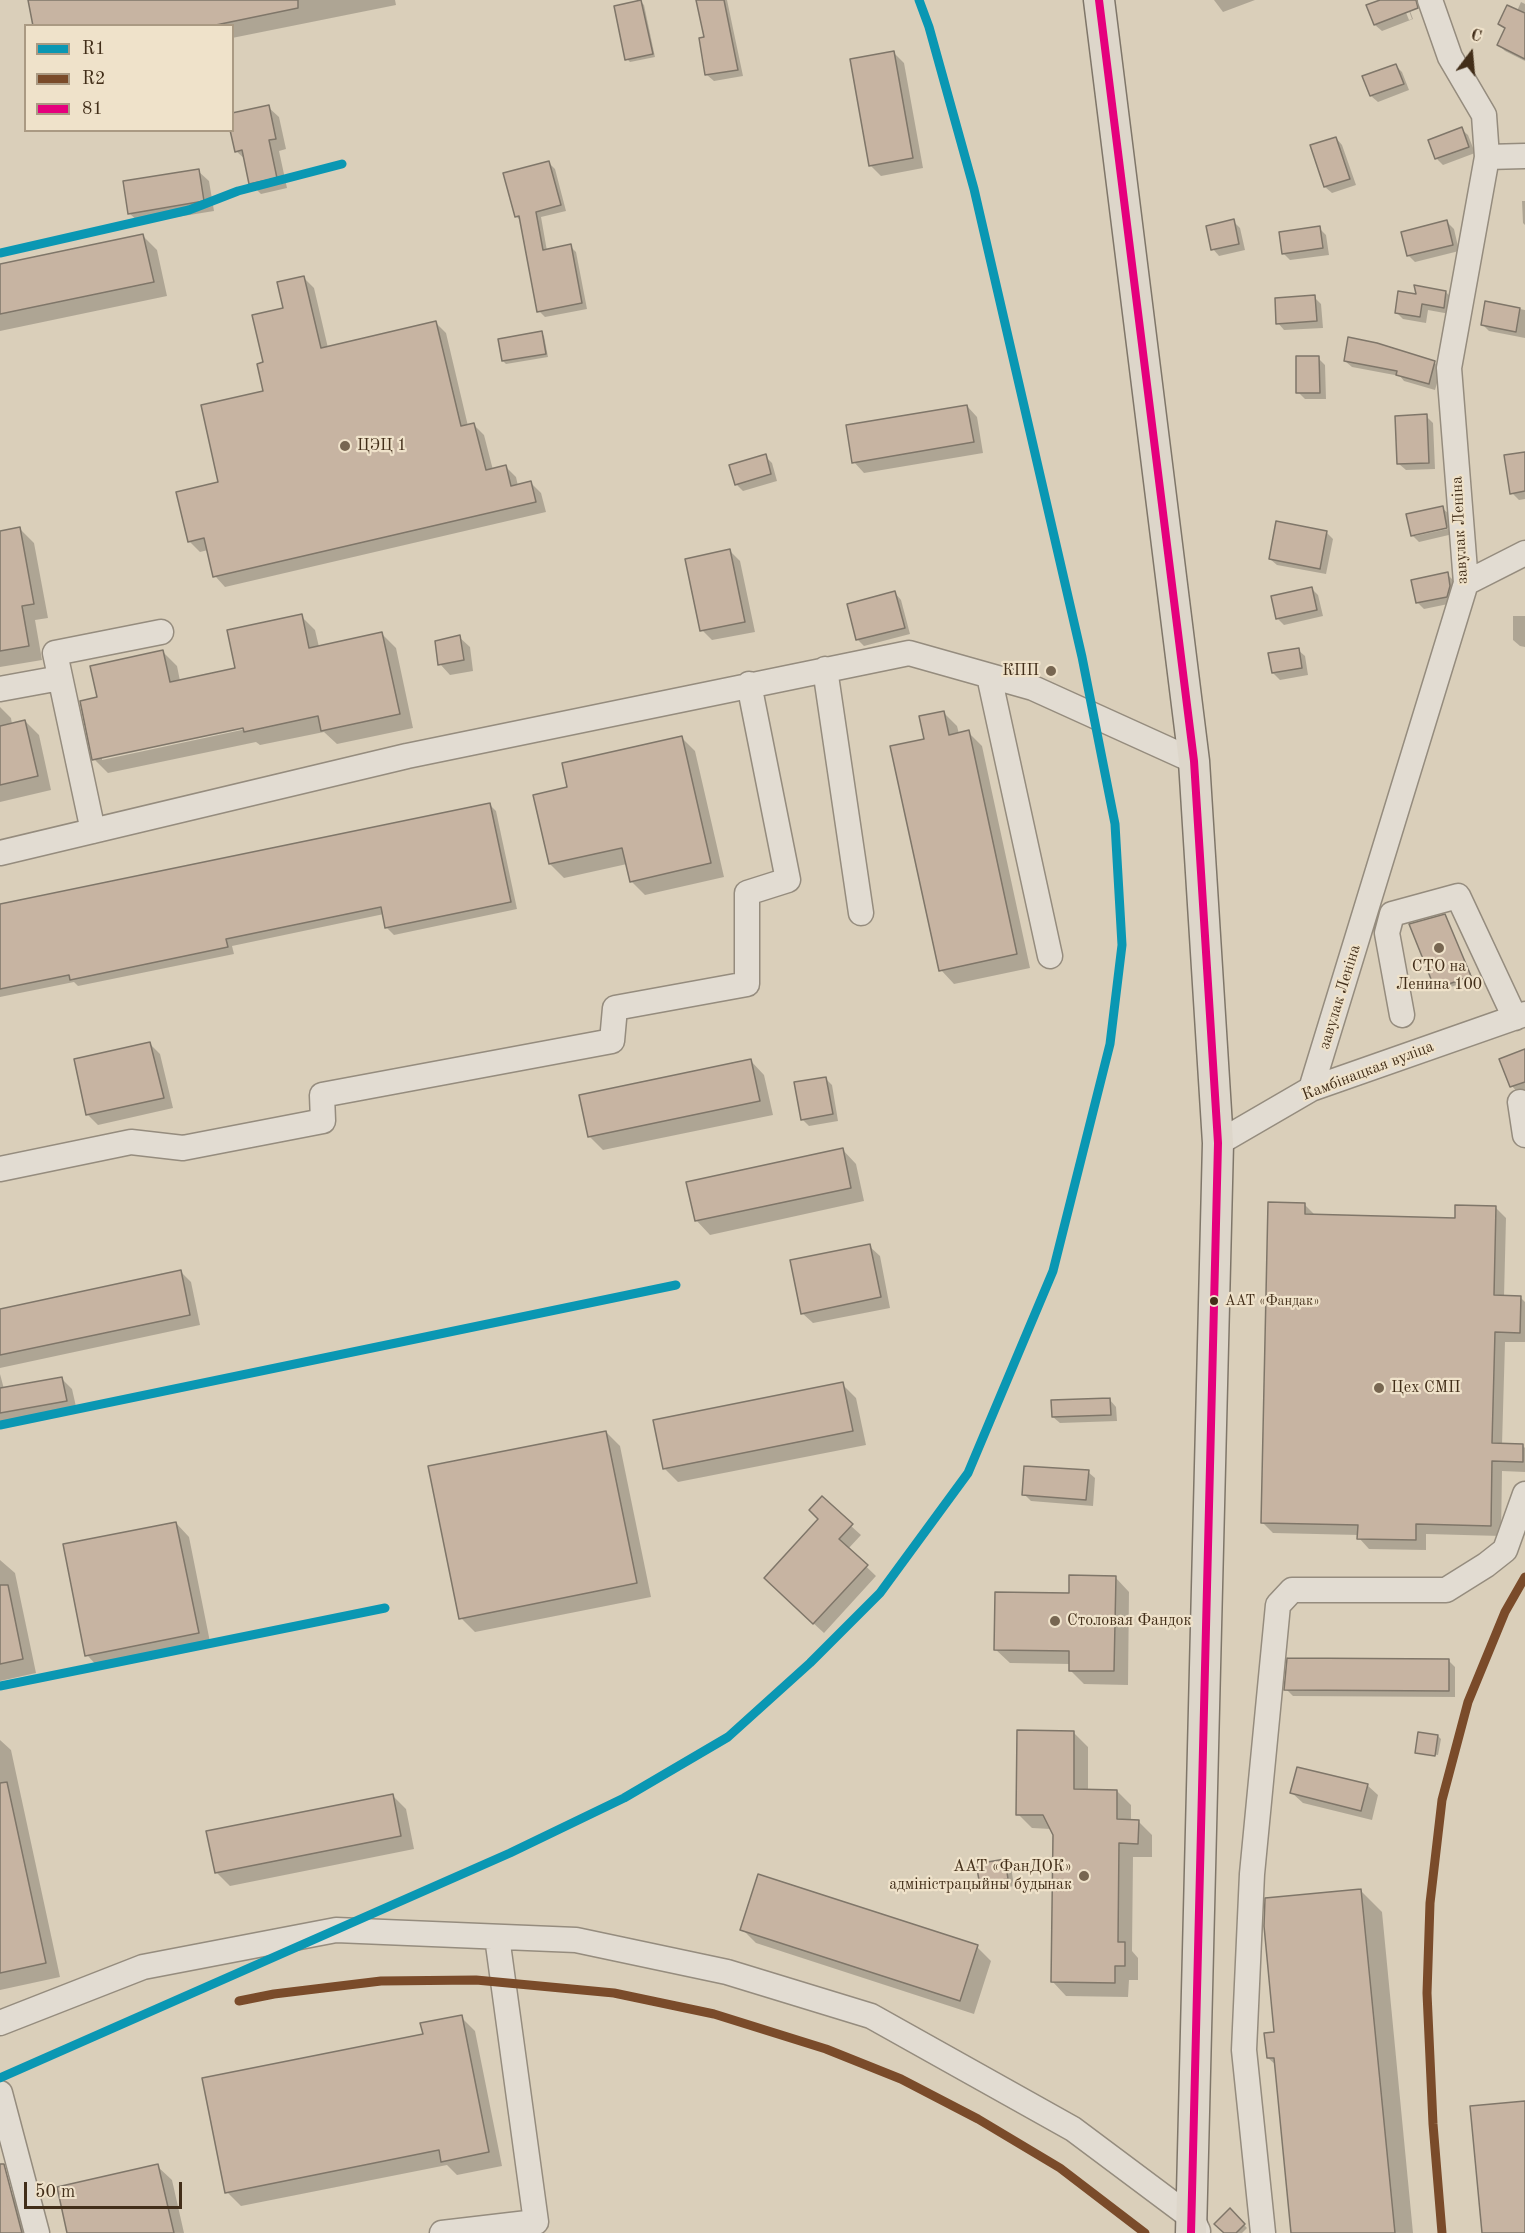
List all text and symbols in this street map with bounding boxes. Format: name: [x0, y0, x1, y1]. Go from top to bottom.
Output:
legend: [24, 24, 234, 132]
north arrow: [1441, 24, 1501, 84]
text: С: [1469, 28, 1483, 46]
text: R1: [82, 40, 105, 58]
text: R2: [82, 70, 105, 88]
text: 81: [82, 100, 103, 118]
place label: ЦЭЦ 1: [357, 436, 407, 456]
marker: ЦЭЦ 1: [338, 439, 352, 453]
street label: завулак Леніна: [1448, 475, 1472, 585]
place label: КПП: [1002, 661, 1039, 681]
marker: КПП: [1044, 664, 1058, 678]
marker: СТО на Ленина 100: [1432, 941, 1446, 955]
street label: завулак Леніна: [1315, 942, 1365, 1052]
place label: СТО на Ленина 100: [1396, 957, 1482, 995]
street label: Камбінацкая вуліца: [1299, 1037, 1437, 1105]
place label: ААТ «Фандак»: [1225, 1293, 1320, 1309]
marker: ААТ «Фандак»: [1208, 1295, 1220, 1307]
place label: Цех СМП: [1391, 1378, 1461, 1398]
marker: Цех СМП: [1372, 1381, 1386, 1395]
place label: Столовая Фандок: [1067, 1611, 1192, 1631]
marker: Столовая Фандок: [1048, 1614, 1062, 1628]
place label: ААТ «ФанДОК» адміністрацыйны будынак: [889, 1857, 1072, 1895]
marker: ААТ «ФанДОК» адміністрацыйны будынак: [1077, 1869, 1091, 1883]
scale bar: [27, 2170, 184, 2208]
text: 50 m: [35, 2183, 75, 2201]

